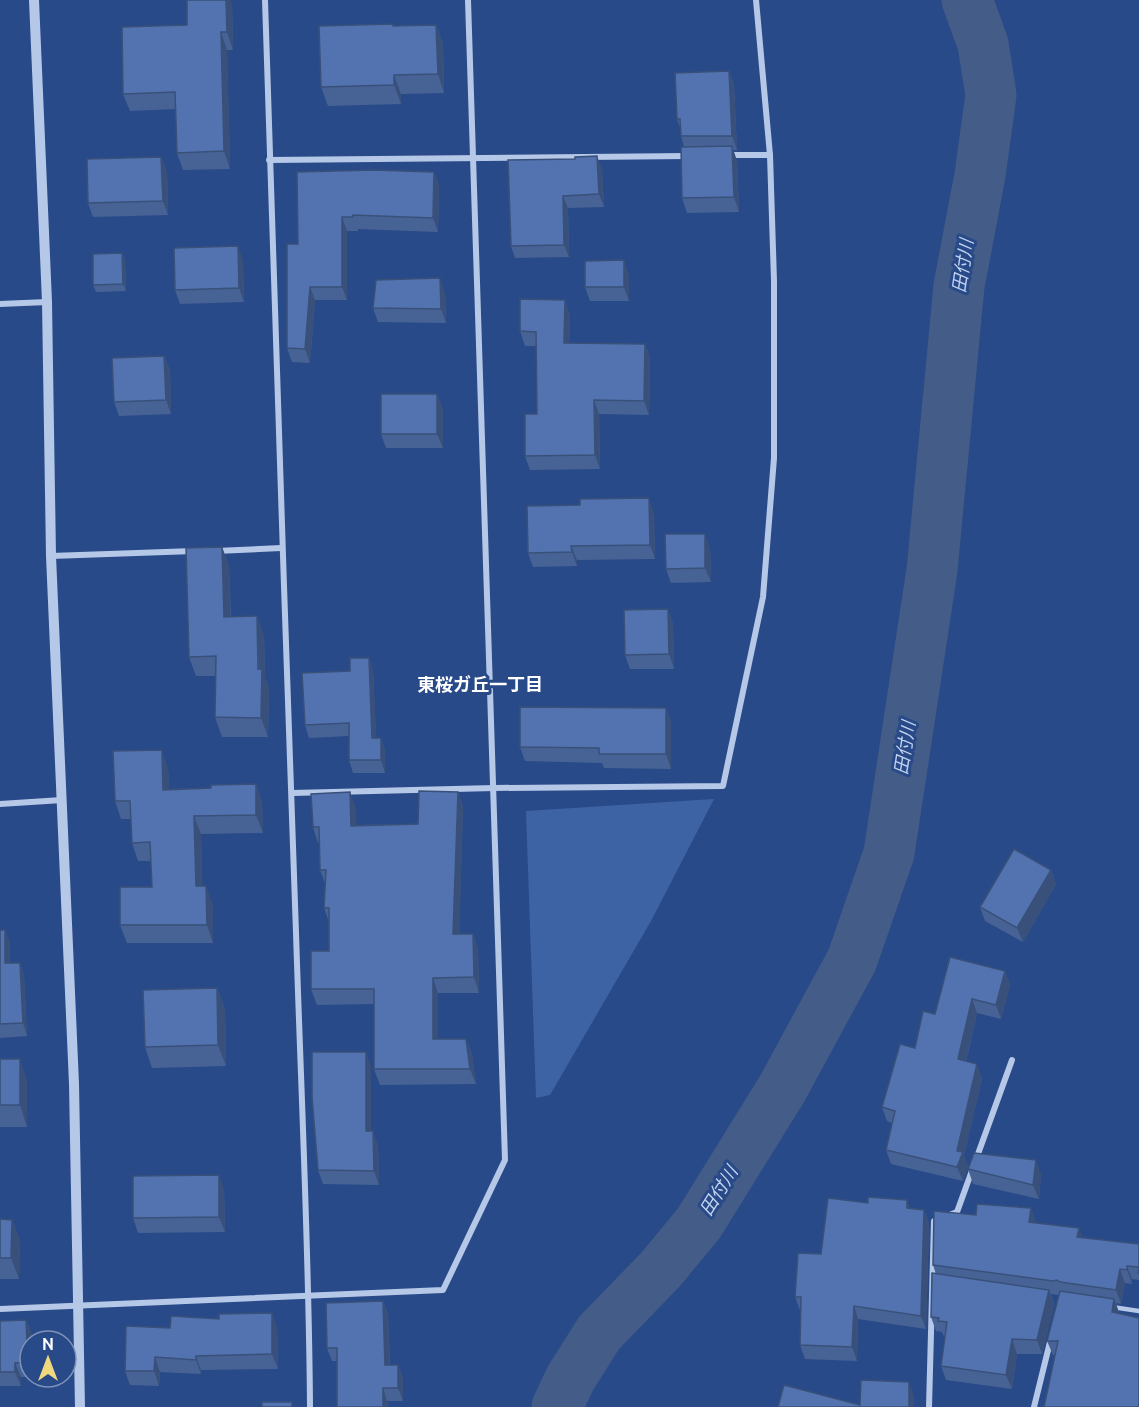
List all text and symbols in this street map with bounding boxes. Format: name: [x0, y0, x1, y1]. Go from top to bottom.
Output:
water label: 田付川: [948, 236, 976, 294]
district label: 東桜ガ丘一丁目: [417, 674, 543, 694]
water label: 田付川: [890, 718, 918, 776]
water label: 田付川: [695, 1161, 742, 1219]
north arrow: [18, 1329, 78, 1389]
text: N: [42, 1335, 54, 1353]

